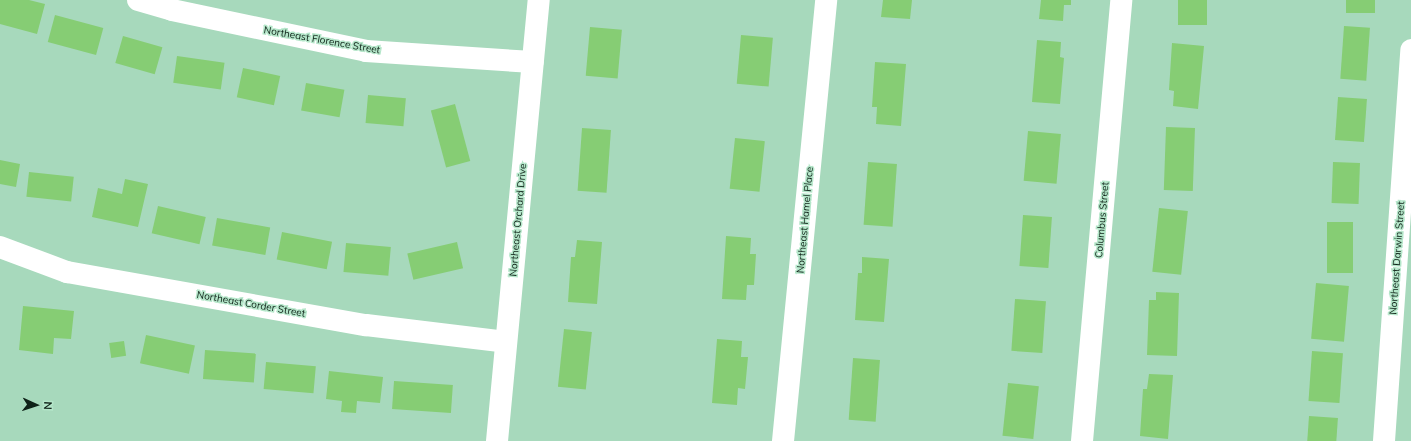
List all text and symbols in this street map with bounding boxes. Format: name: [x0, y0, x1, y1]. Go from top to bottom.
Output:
street label: Northeast Florence Street: [263, 24, 381, 56]
street label: Northeast Orchard Drive: [507, 163, 529, 277]
street label: Northeast Hamel Place: [794, 166, 816, 274]
street label: Columbus Street: [1093, 182, 1111, 258]
street label: Northeast Darwin Street: [1387, 201, 1407, 315]
street label: Northeast Corder Street: [196, 289, 306, 319]
north arrow: [16, 385, 56, 425]
text: N: [41, 401, 55, 410]

